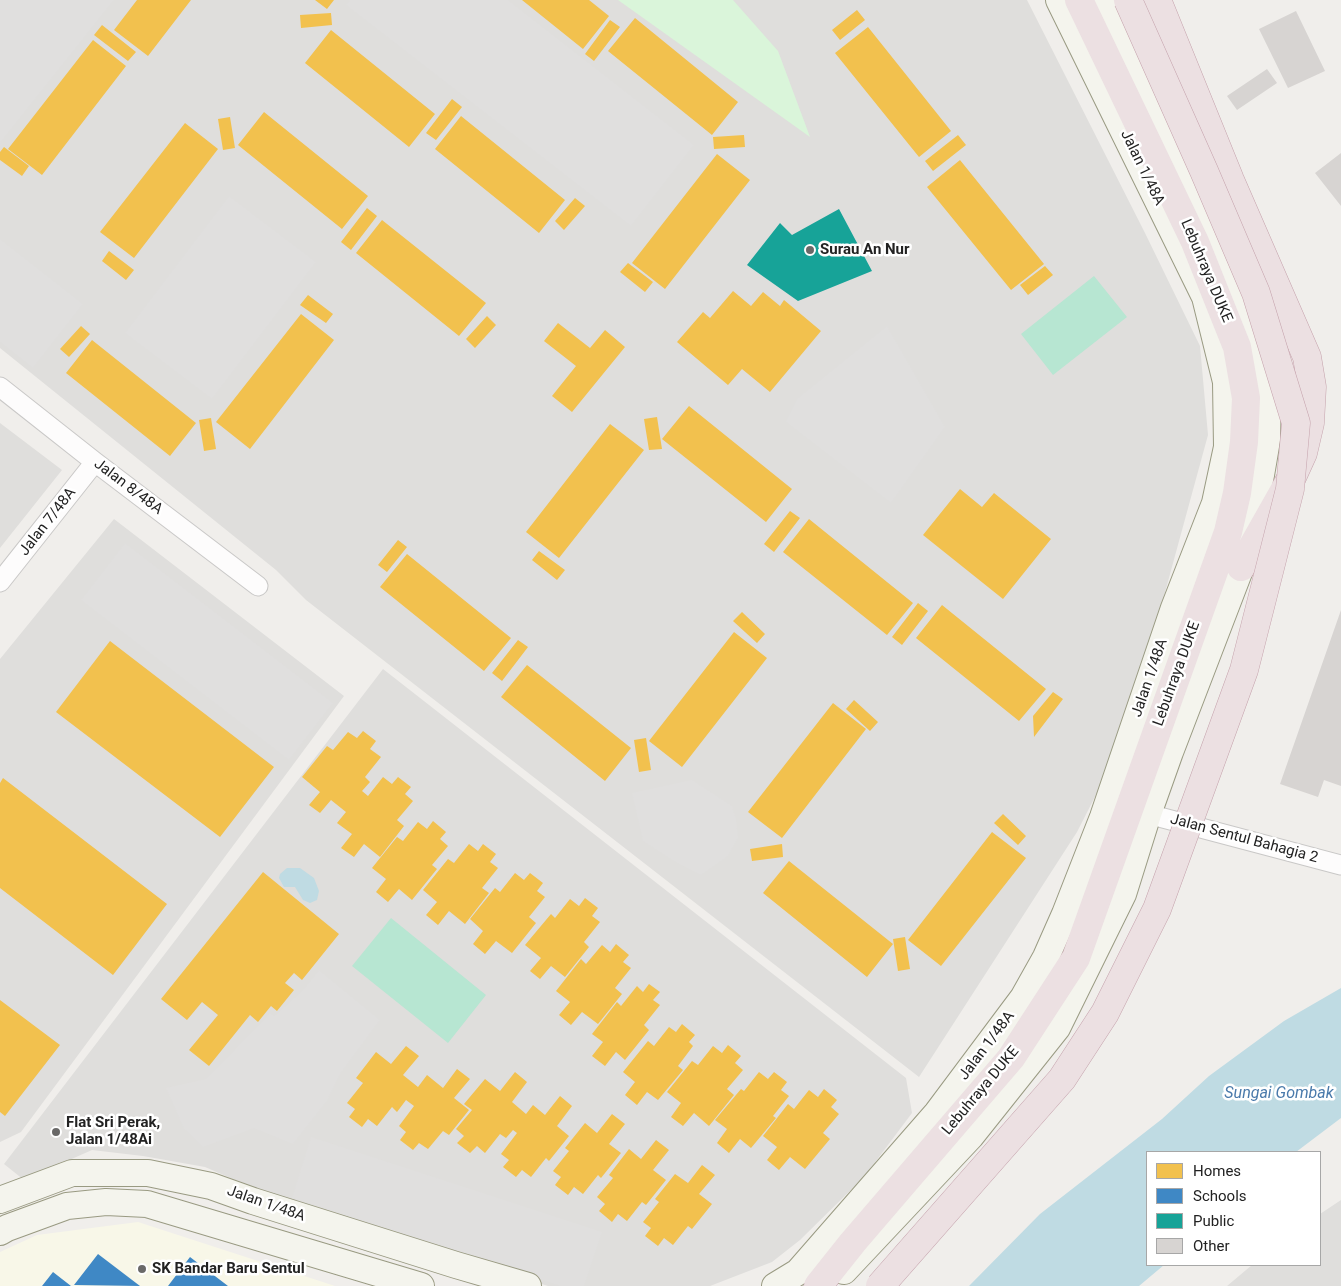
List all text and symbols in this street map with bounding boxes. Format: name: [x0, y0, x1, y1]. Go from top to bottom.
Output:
street label: Jalan 1/48A: [1116, 127, 1168, 209]
street label: Lebuhraya DUKE: [1176, 217, 1236, 325]
place label: Surau An Nur: [820, 241, 909, 259]
marker: Surau An Nur: [804, 244, 816, 256]
street label: Jalan 8/48A: [90, 455, 166, 519]
street label: Jalan 7/48A: [16, 484, 80, 560]
street label: Lebuhraya DUKE: [1150, 619, 1204, 729]
street label: Jalan 1/48A: [1128, 637, 1172, 719]
street label: Jalan Sentul Bahagia 2: [1168, 811, 1320, 867]
street label: Jalan 1/48A: [955, 1008, 1019, 1084]
street label: Lebuhraya DUKE: [939, 1043, 1023, 1139]
water label: Sungai Gombak: [1224, 1084, 1334, 1104]
place label: Flat Sri Perak, Jalan 1/48Ai: [66, 1114, 160, 1149]
marker: Flat Sri Perak, Jalan 1/48Ai: [50, 1126, 62, 1138]
legend: [1146, 1151, 1321, 1266]
text: Homes: [1193, 1162, 1241, 1180]
street label: Jalan 1/48A: [225, 1182, 307, 1226]
text: Schools: [1193, 1187, 1247, 1205]
text: Public: [1193, 1212, 1234, 1230]
text: Other: [1193, 1237, 1230, 1255]
place label: SK Bandar Baru Sentul: [152, 1260, 305, 1278]
marker: SK Bandar Baru Sentul: [136, 1263, 148, 1275]

